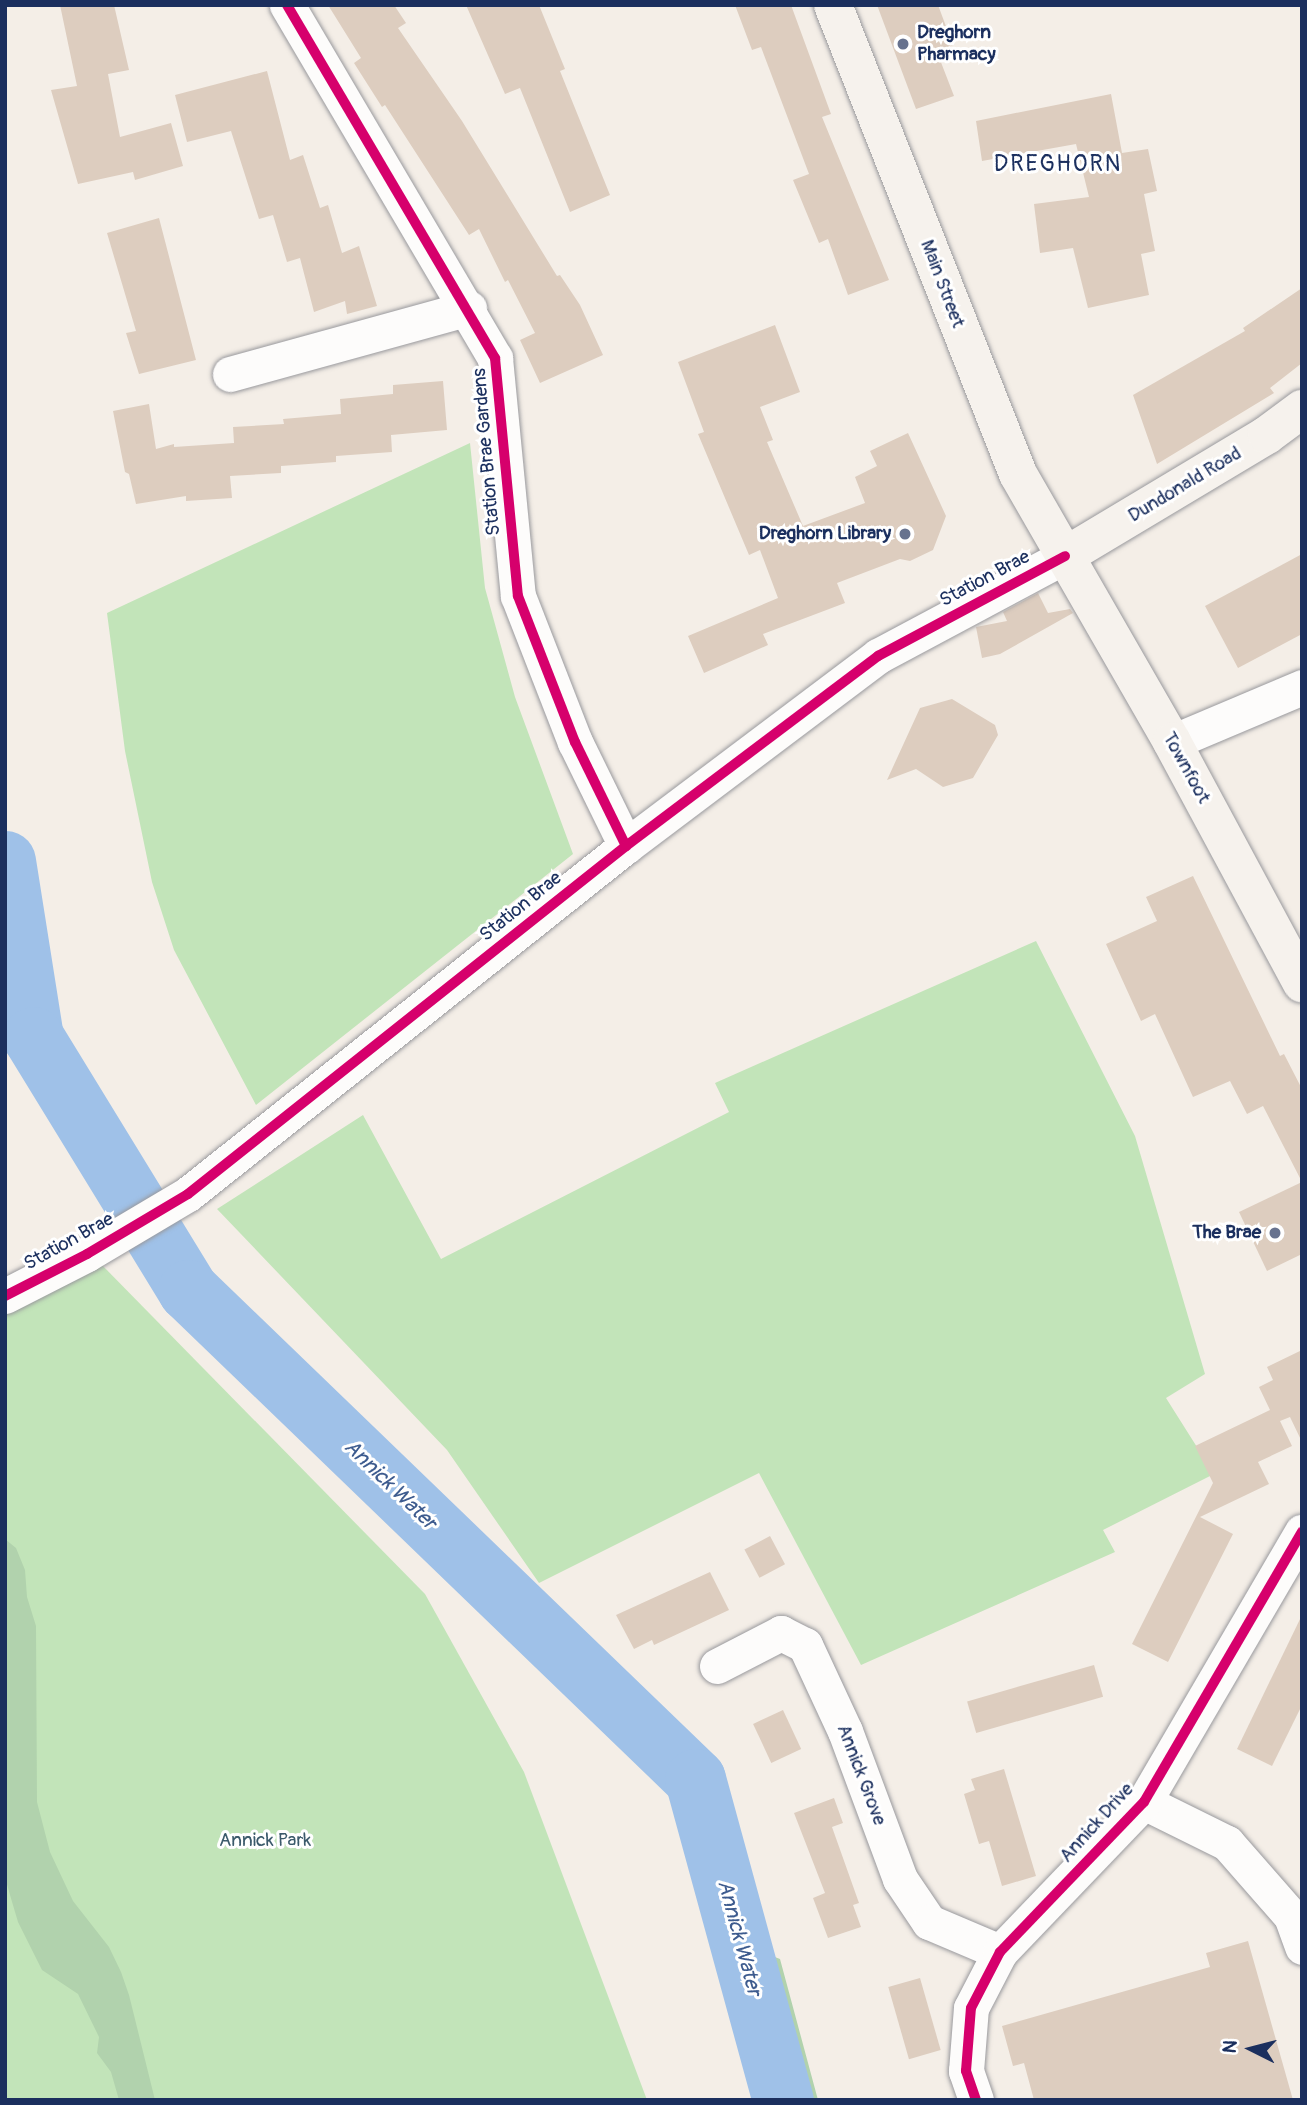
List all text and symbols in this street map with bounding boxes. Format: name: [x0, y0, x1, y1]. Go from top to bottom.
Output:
place label: Dreghorn Pharmacy: [917, 22, 995, 66]
marker: Dreghorn Pharmacy: [895, 36, 911, 52]
district label: DREGHORN: [995, 150, 1121, 178]
street label: Main Street: [915, 237, 969, 331]
street label: Station Brae Gardens: [468, 367, 506, 537]
street label: Dundonald Road: [1124, 442, 1246, 528]
place label: Dreghorn Library: [759, 523, 891, 545]
marker: Dreghorn Library: [897, 526, 913, 542]
street label: Station Brae: [936, 546, 1034, 612]
street label: Townfoot: [1157, 728, 1215, 808]
street label: Station Brae: [475, 867, 567, 947]
street label: Station Brae: [20, 1208, 118, 1276]
place label: The Brae: [1192, 1222, 1261, 1244]
marker: The Brae: [1267, 1225, 1283, 1241]
water label: Annick Water: [339, 1435, 441, 1535]
street label: Annick Grove: [831, 1721, 891, 1829]
street label: Annick Drive: [1055, 1778, 1139, 1868]
park label: Annick Park: [219, 1830, 311, 1852]
water label: Annick Water: [711, 1878, 767, 1998]
north arrow: [1216, 2014, 1286, 2084]
text: N: [1218, 2039, 1243, 2054]

